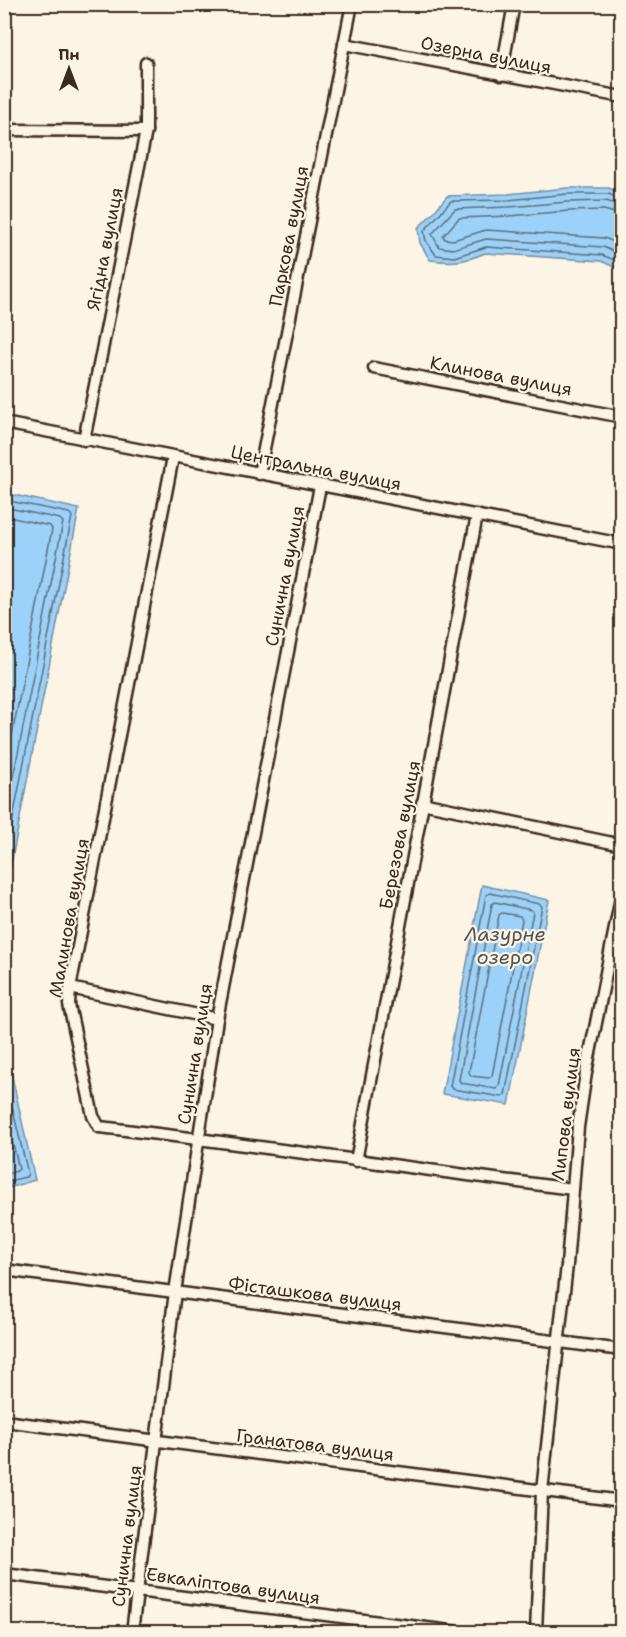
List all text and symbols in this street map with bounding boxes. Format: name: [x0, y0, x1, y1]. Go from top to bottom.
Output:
street label: Озерна вулиця: [419, 31, 553, 79]
north arrow: [39, 39, 99, 99]
text: Пн: [58, 44, 80, 65]
street label: Паркова вулиця: [264, 164, 314, 308]
street label: Ягідна вулиця: [81, 185, 129, 313]
street label: Клинова вулиця: [428, 350, 574, 402]
street label: Центральна вулиця: [229, 440, 403, 496]
street label: Сунична вулиця: [260, 504, 310, 648]
street label: Березова вулиця: [374, 758, 426, 912]
street label: Малинова вулиця: [43, 836, 95, 1000]
water label: Лазурне озеро: [463, 921, 546, 970]
street label: Сунична вулиця: [172, 982, 218, 1126]
street label: Липова вулиця: [546, 1046, 586, 1182]
street label: Фісташкова вулиця: [227, 1271, 403, 1317]
street label: Гранатова вулиця: [235, 1423, 395, 1467]
street label: Сунична вулиця: [106, 1464, 148, 1608]
street label: Евкаліптова вулиця: [145, 1562, 321, 1610]

